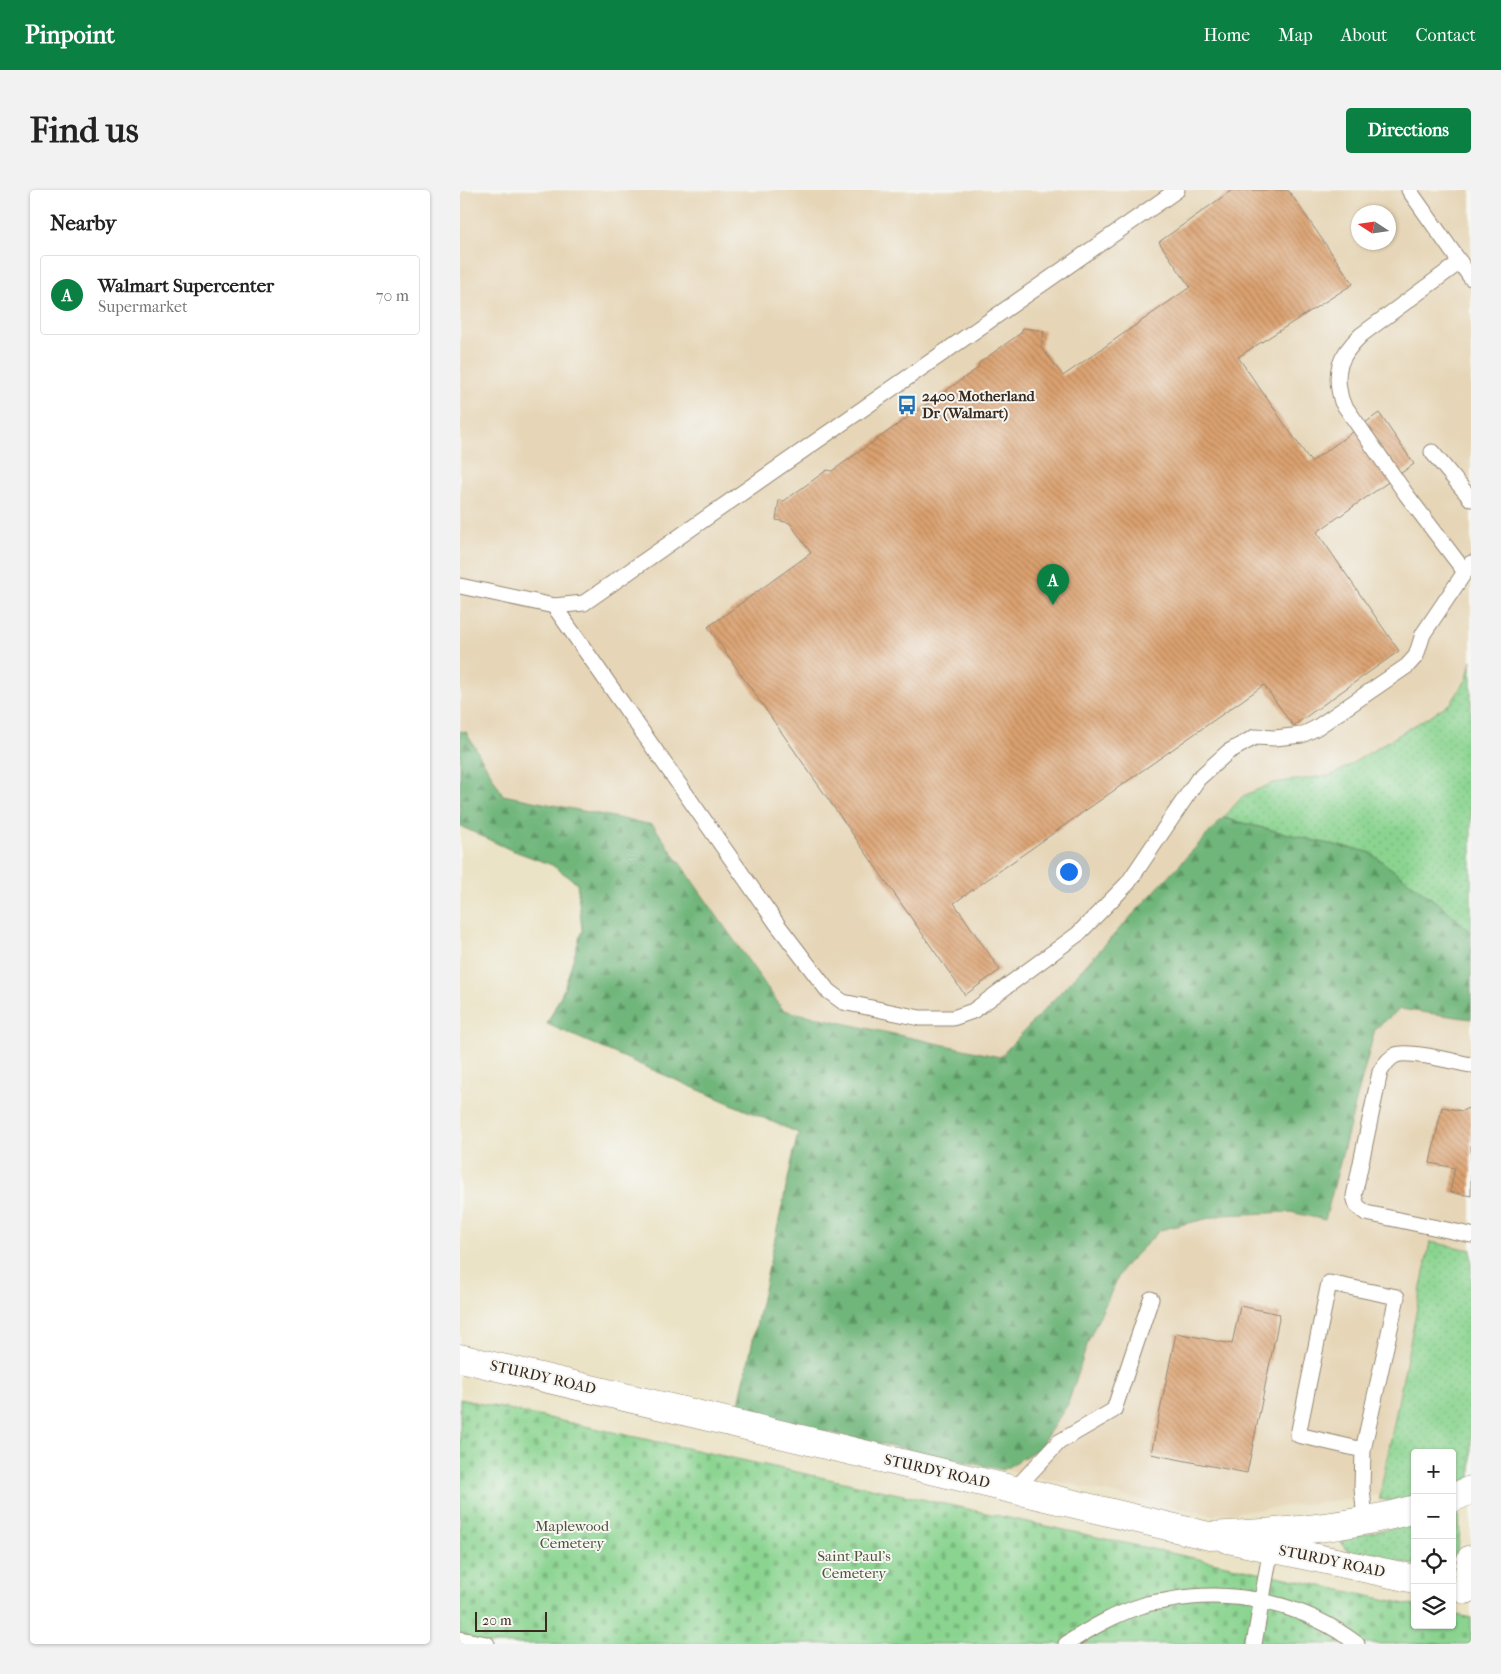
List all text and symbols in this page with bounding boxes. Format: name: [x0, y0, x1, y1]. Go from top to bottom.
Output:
text: Pinpoint: [25, 21, 115, 49]
text: Home: [1203, 25, 1250, 46]
text: Map: [1278, 25, 1313, 46]
text: About: [1341, 25, 1387, 46]
text: Contact: [1415, 25, 1476, 46]
button: Directions: [1346, 108, 1471, 153]
text: Find us: [30, 110, 139, 151]
north arrow: [1351, 205, 1396, 250]
text: Nearby: [50, 211, 116, 235]
text: Walmart Supercenter: [98, 275, 274, 297]
text: A: [62, 286, 72, 305]
text: 70 m: [376, 286, 409, 305]
text: Supermarket: [98, 297, 188, 316]
place label: 2400 Motherland Dr (Walmart): [922, 387, 1036, 422]
bus stop icon: 2400 Motherland Dr (Walmart): [896, 394, 918, 416]
pin: A: [1037, 564, 1069, 605]
your location: [1056, 859, 1082, 885]
street label: STURDY ROAD: [488, 1356, 598, 1398]
map controls: [1411, 1449, 1456, 1629]
button: +: [1411, 1449, 1456, 1494]
street label: STURDY ROAD: [882, 1450, 992, 1492]
button: −: [1411, 1494, 1456, 1539]
park label: Maplewood Cemetery: [535, 1517, 610, 1552]
button: locate: [1411, 1539, 1456, 1584]
street label: STURDY ROAD: [1277, 1541, 1387, 1581]
park label: Saint Paul's Cemetery: [817, 1547, 891, 1582]
button: layers: [1411, 1584, 1456, 1629]
scale bar: [475, 1609, 548, 1632]
text: 20 m: [482, 1612, 512, 1629]

